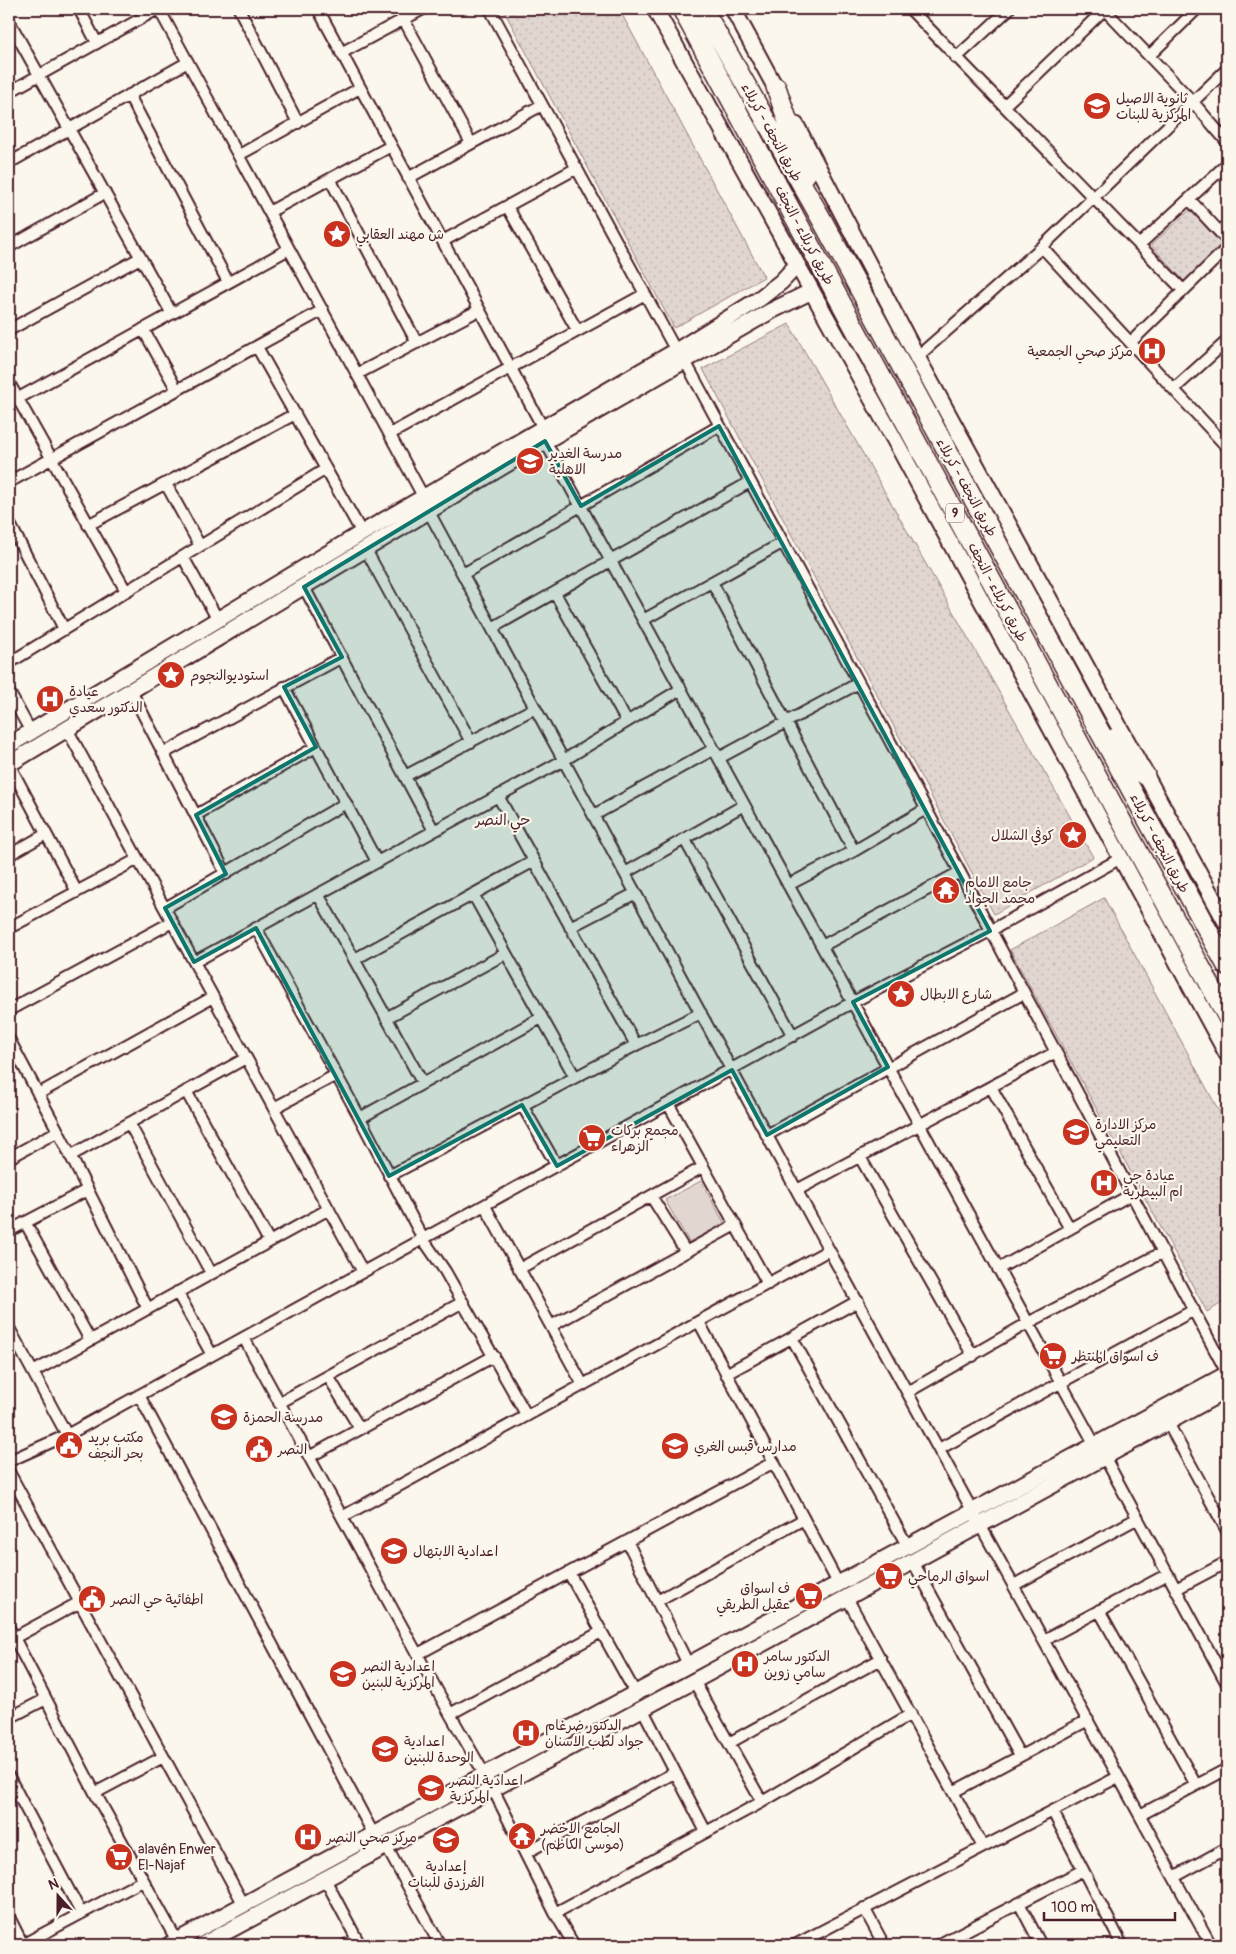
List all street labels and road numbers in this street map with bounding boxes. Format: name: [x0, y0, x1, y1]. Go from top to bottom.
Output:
street label: طريق النجف - کربلاء: [737, 80, 806, 185]
street label: طريق کربلاء - النجف: [771, 182, 838, 288]
street label: طريق النجف - کربلاء: [932, 435, 1001, 540]
road number: 9: [946, 503, 964, 522]
street label: طريق کربلاء - النجف: [964, 539, 1031, 645]
street label: طريق النجف - کربلاء: [1126, 790, 1193, 896]

